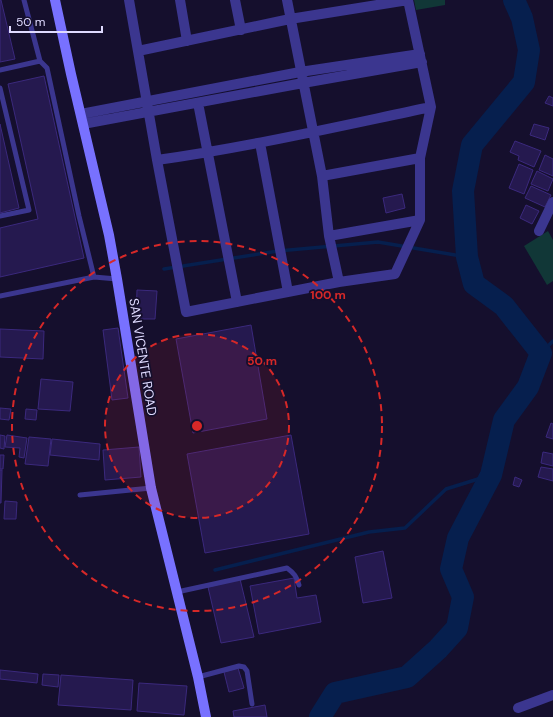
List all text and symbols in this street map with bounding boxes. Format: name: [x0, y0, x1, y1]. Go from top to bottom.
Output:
scale bar: [10, 8, 102, 34]
text: 50 m: [16, 14, 45, 30]
text: 100 m: [310, 287, 346, 303]
street label: SAN VICENTE ROAD: [125, 297, 161, 417]
text: 50 m: [247, 353, 277, 369]
centre of rings: [190, 419, 204, 433]

